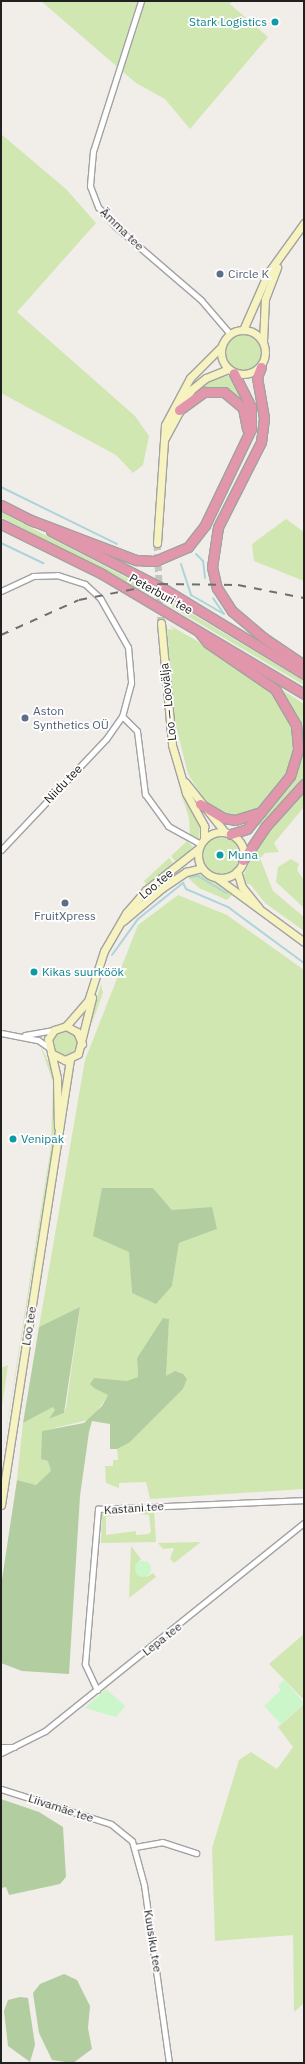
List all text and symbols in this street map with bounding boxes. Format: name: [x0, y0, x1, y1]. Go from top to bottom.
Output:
place label: Stark Logistics: [189, 15, 267, 29]
marker: Stark Logistics: [270, 17, 280, 27]
street label: Ämma tee: [97, 205, 147, 253]
place label: Circle K: [228, 267, 269, 281]
marker: Circle K: [215, 269, 225, 279]
street label: Peterburi tee: [127, 571, 195, 617]
street label: Loo — Loovälja: [157, 662, 179, 742]
place label: Aston Synthetics OÜ: [33, 704, 109, 732]
marker: Aston Synthetics OÜ: [20, 713, 30, 723]
street label: Niidu tee: [41, 762, 85, 806]
place label: Muna: [228, 848, 258, 862]
marker: Muna: [215, 850, 225, 860]
street label: Loo tee: [136, 866, 176, 902]
marker: FruitXpress: [60, 898, 70, 908]
place label: FruitXpress: [34, 909, 96, 923]
place label: Kikas suurköök: [42, 965, 124, 979]
marker: Kikas suurköök: [29, 967, 39, 977]
place label: Venipak: [21, 1132, 64, 1146]
marker: Venipak: [8, 1134, 18, 1144]
street label: Loo tee: [19, 1305, 39, 1347]
street label: Kastani tee: [103, 1499, 165, 1517]
street label: Lepa tee: [139, 1619, 185, 1659]
street label: Liivamäe tee: [27, 1791, 95, 1825]
street label: Kuusiku tee: [141, 1909, 165, 1973]

